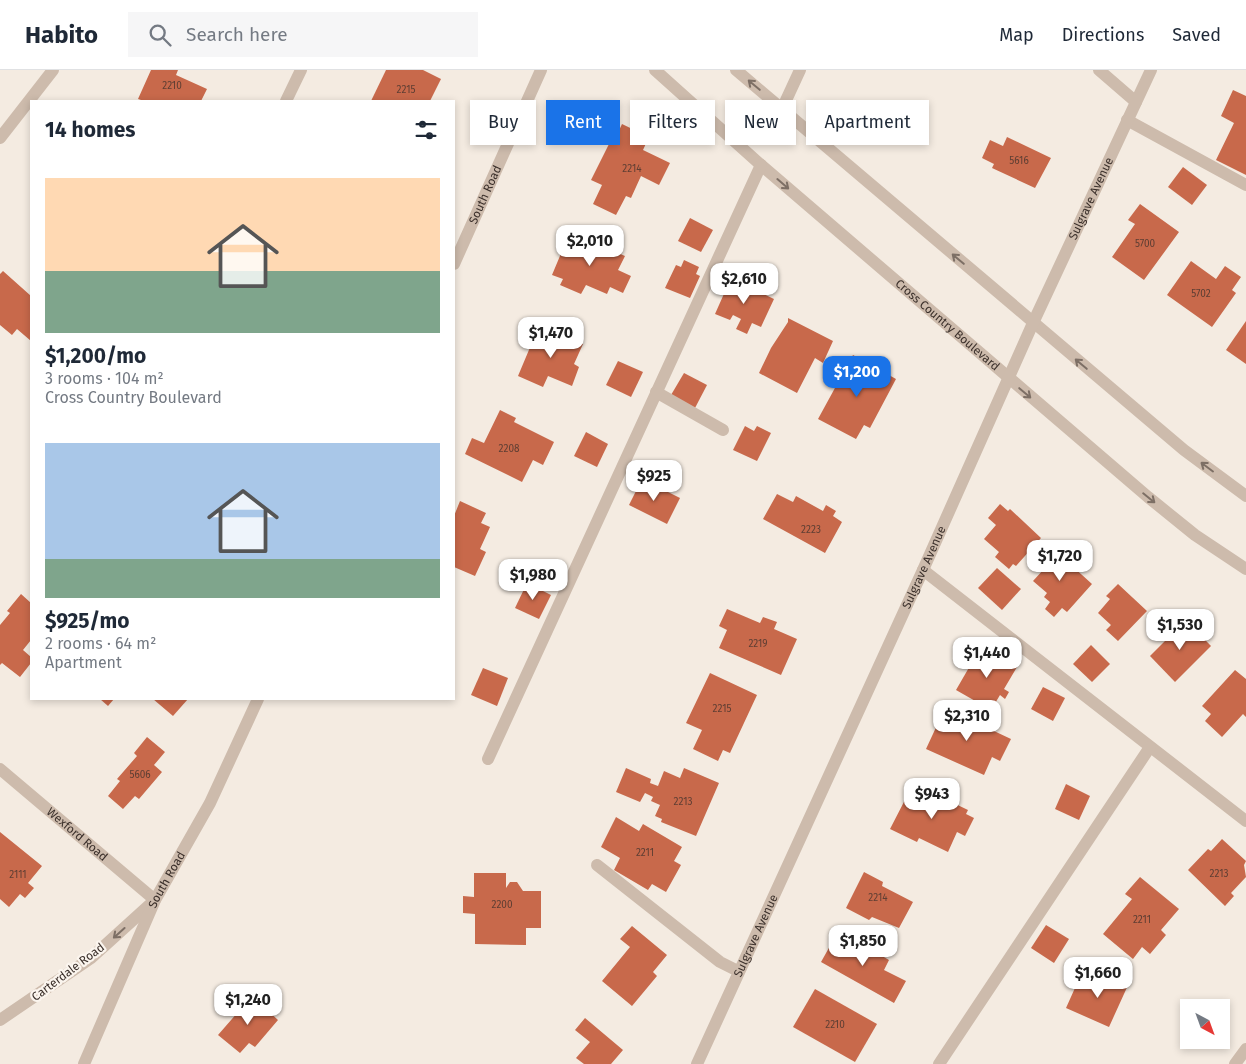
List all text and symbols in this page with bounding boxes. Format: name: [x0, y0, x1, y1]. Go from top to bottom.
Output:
search box: [128, 12, 478, 57]
text: Habito: [25, 21, 98, 49]
icon: search: [146, 21, 174, 49]
text: Search here: [186, 23, 288, 46]
text: Map: [999, 24, 1034, 46]
text: Directions: [1062, 24, 1144, 46]
text: Saved: [1172, 24, 1221, 46]
house number: 2210: [162, 80, 182, 92]
one-way arrow: [748, 80, 761, 91]
house number: 2215: [397, 84, 416, 96]
chip: Buy: [470, 100, 536, 145]
chip: Rent: [546, 100, 620, 145]
chip: Filters: [630, 100, 715, 145]
chip: New: [725, 100, 796, 145]
chip: Apartment: [806, 100, 929, 145]
icon: filters: [412, 116, 440, 144]
text: 14 homes: [45, 117, 135, 143]
house number: 5616: [1009, 155, 1029, 167]
street label: Sulgrave Avenue: [1066, 155, 1116, 242]
street label: South Road: [466, 163, 504, 226]
house number: 2214: [622, 163, 642, 175]
one-way arrow: [776, 179, 789, 190]
icon: home: [198, 211, 288, 301]
pin: $2,010: [549, 224, 631, 267]
text: $2,010: [567, 231, 613, 250]
house number: 5700: [1135, 238, 1156, 250]
one-way arrow: [951, 253, 964, 264]
pin: $2,610: [703, 262, 785, 305]
text: $2,610: [721, 269, 767, 288]
street label: Cross Country Boulevard: [893, 276, 1002, 373]
house number: 5702: [1191, 288, 1211, 300]
pin: $1,470: [510, 316, 592, 359]
text: $1,470: [529, 323, 573, 342]
text: $1,200/mo: [45, 343, 146, 369]
pin: $1,200: [816, 356, 898, 398]
one-way arrow: [1075, 358, 1088, 369]
text: $1,200: [834, 362, 880, 381]
text: 3 rooms · 104 m²: [45, 369, 164, 388]
one-way arrow: [1019, 387, 1032, 398]
text: Cross Country Boulevard: [45, 388, 222, 407]
house number: 2208: [499, 443, 520, 455]
pin: $925: [624, 460, 684, 502]
one-way arrow: [1200, 462, 1214, 472]
text: $925: [637, 466, 671, 485]
icon: home: [198, 476, 288, 566]
one-way arrow: [1143, 492, 1156, 503]
house number: 2223: [801, 524, 821, 536]
street label: Sulgrave Avenue: [899, 524, 949, 611]
pin: $1,720: [1019, 540, 1101, 582]
text: $1,720: [1038, 546, 1082, 565]
pin: $1,980: [492, 558, 574, 601]
text: $1,980: [510, 565, 556, 584]
text: $925/mo: [45, 608, 130, 634]
pin: $1,530: [1139, 608, 1221, 651]
text: $1,530: [1157, 615, 1203, 634]
text: 2 rooms · 64 m²: [45, 634, 156, 653]
pin: $1,440: [946, 636, 1028, 679]
house number: 2219: [748, 638, 768, 650]
text: $1,440: [964, 643, 1010, 662]
text: Apartment: [45, 653, 122, 672]
pin: $2,310: [926, 700, 1008, 742]
house number: 2215: [713, 703, 732, 715]
text: $2,310: [944, 706, 990, 725]
house number: 5606: [129, 769, 151, 781]
pin: $943: [902, 778, 962, 820]
text: $943: [915, 784, 949, 803]
house number: 2213: [674, 796, 692, 808]
street label: Wexford Road: [44, 805, 110, 864]
house number: 2211: [636, 847, 654, 859]
street label: South Road: [145, 849, 188, 910]
house number: 2213: [1210, 868, 1228, 880]
house number: 2111: [9, 869, 27, 881]
street label: Sulgrave Avenue: [731, 892, 781, 979]
house number: 2214: [868, 892, 888, 904]
house number: 2200: [491, 899, 513, 911]
house number: 2211: [1133, 914, 1151, 926]
pin: $1,850: [822, 924, 904, 967]
one-way arrow: [113, 926, 126, 938]
text: $1,850: [840, 931, 886, 950]
street label: Carterdale Road: [29, 940, 107, 1004]
pin: $1,660: [1057, 956, 1139, 999]
text: $1,660: [1075, 963, 1121, 982]
pin: $1,240: [207, 984, 289, 1026]
text: $1,240: [225, 990, 271, 1009]
north arrow: [1180, 999, 1230, 1049]
map controls: [1180, 999, 1230, 1049]
house number: 2210: [825, 1019, 845, 1031]

